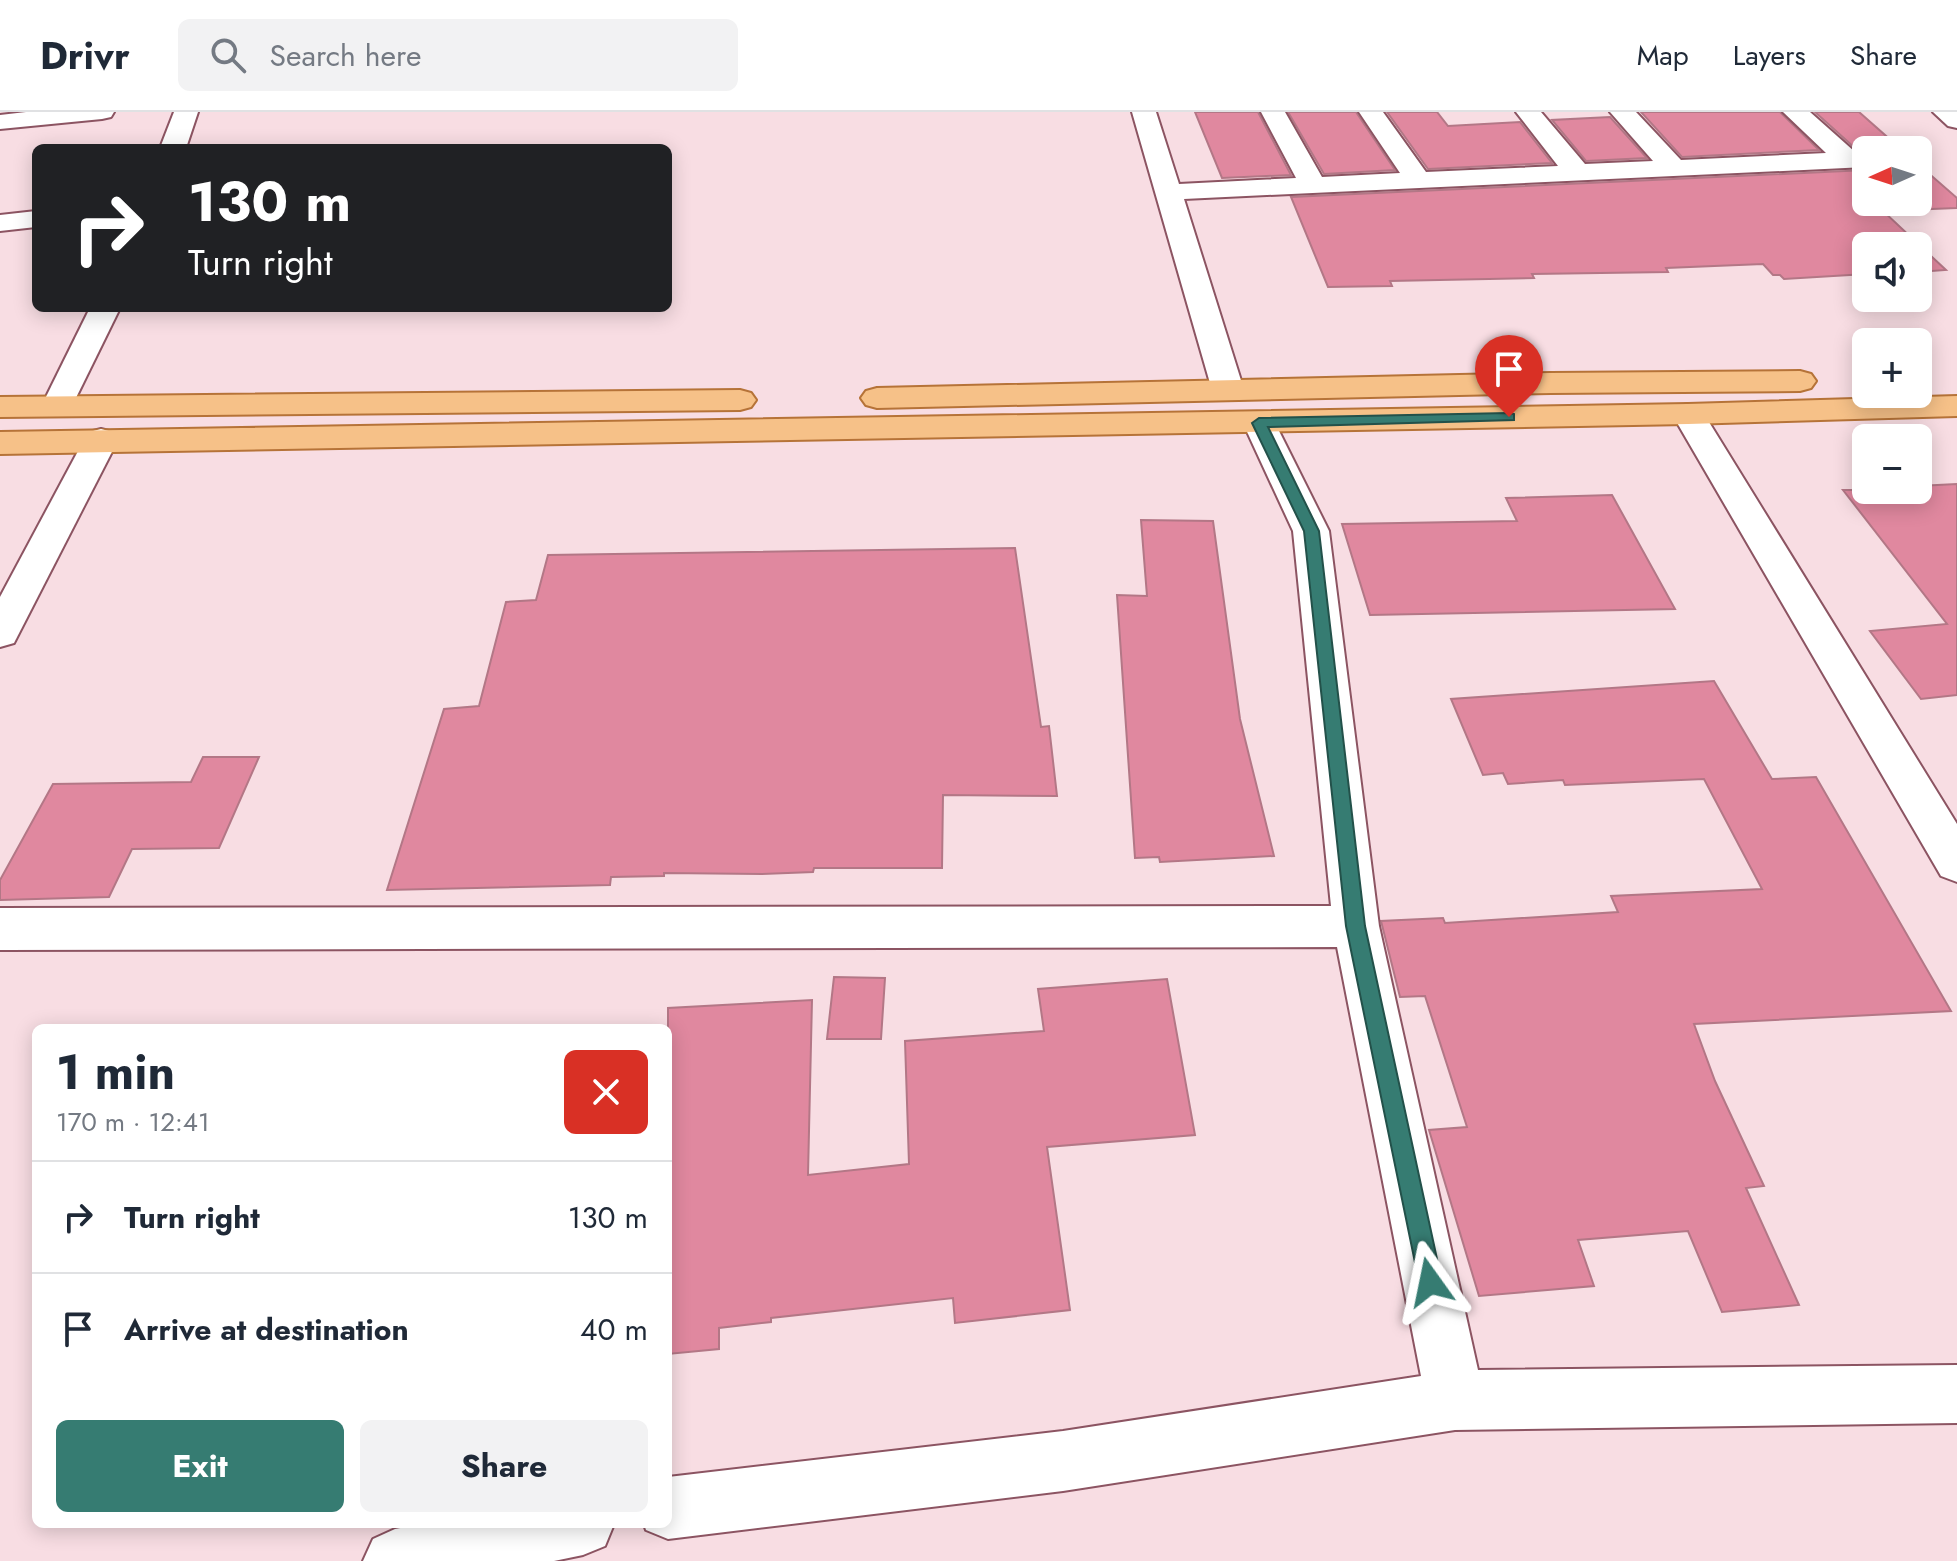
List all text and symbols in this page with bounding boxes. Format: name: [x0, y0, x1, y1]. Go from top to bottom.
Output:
search box: [178, 19, 738, 91]
text: Drivr: [40, 28, 130, 83]
icon: search: [206, 33, 250, 77]
text: Search here: [270, 34, 421, 77]
text: Map: [1637, 35, 1689, 76]
text: Layers: [1733, 35, 1806, 76]
text: Share: [1850, 35, 1917, 76]
north arrow: [1852, 136, 1932, 216]
map controls: [1852, 136, 1932, 504]
text: 130 m: [188, 161, 351, 242]
icon: right: [56, 176, 160, 280]
button: sound: [1852, 232, 1932, 312]
text: Turn right: [188, 236, 333, 288]
button: +: [1852, 328, 1932, 408]
pin: [1475, 335, 1543, 417]
icon: arrive: [1487, 347, 1531, 391]
button: −: [1852, 424, 1932, 504]
text: 1 min: [56, 1038, 175, 1107]
button: close: [564, 1050, 648, 1134]
text: 170 m · 12:41: [56, 1103, 210, 1141]
icon: right: [56, 1195, 100, 1239]
text: Turn right: [124, 1196, 260, 1239]
text: 130 m: [568, 1196, 648, 1239]
position arrow: [1388, 1240, 1472, 1324]
icon: arrive: [56, 1307, 100, 1351]
text: Arrive at destination: [124, 1308, 409, 1351]
text: 40 m: [580, 1308, 648, 1351]
button: Exit: [56, 1420, 344, 1512]
button: Share: [360, 1420, 648, 1512]

